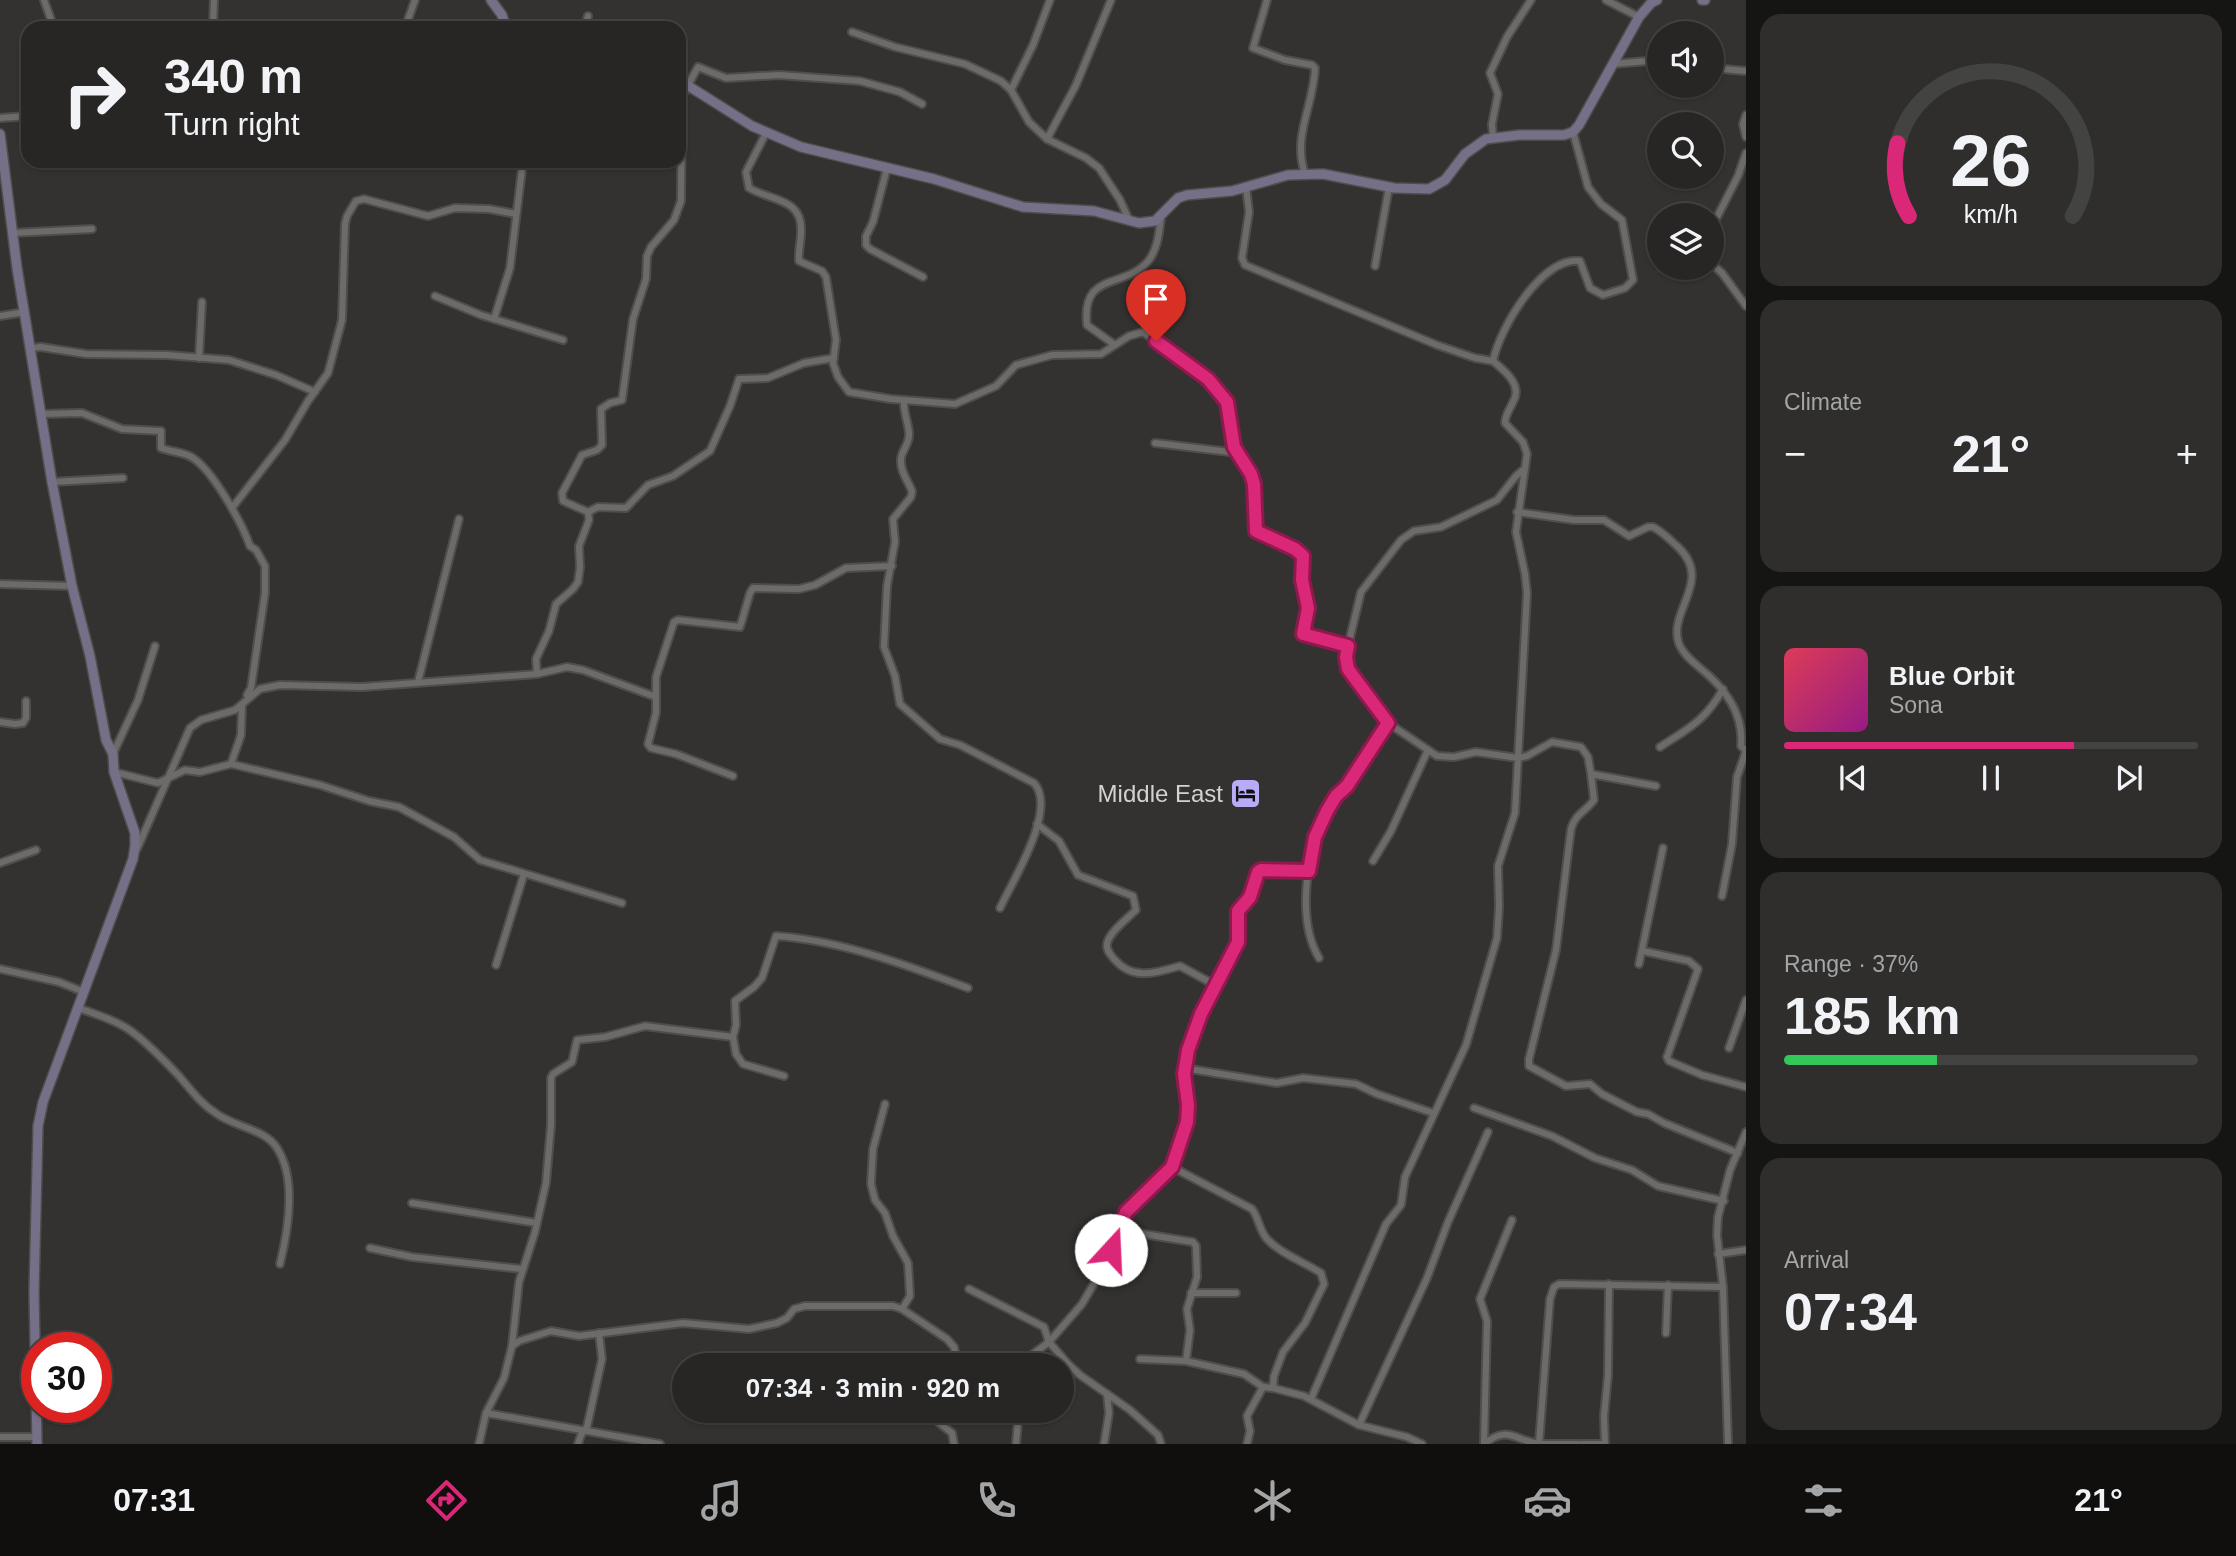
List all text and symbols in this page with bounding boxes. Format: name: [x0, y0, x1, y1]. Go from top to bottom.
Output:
map controls: [1647, 21, 1724, 280]
button: sound: [1647, 21, 1724, 98]
icon: right: [49, 49, 140, 140]
text: 340 m: [164, 49, 303, 103]
text: Turn right: [164, 106, 300, 142]
button: search: [1647, 112, 1724, 189]
text: 26: [1951, 120, 2031, 201]
text: km/h: [1964, 200, 2018, 228]
button: layers: [1647, 203, 1724, 280]
pin: [1126, 269, 1186, 341]
icon: arrive: [1137, 280, 1175, 318]
text: Climate: [1784, 389, 1862, 415]
text: 21°: [1952, 425, 2030, 483]
text: −: [1784, 433, 1806, 475]
text: +: [2176, 433, 2198, 475]
text: Blue Orbit: [1889, 661, 2015, 691]
text: Sona: [1889, 692, 1943, 718]
icon: previous: [1834, 759, 1872, 797]
icon: pause: [1972, 759, 2010, 797]
icon: next: [2110, 759, 2148, 797]
hotel icon: Middle East: [1229, 777, 1263, 811]
place label: Middle East: [1098, 780, 1223, 807]
text: Range · 37%: [1784, 951, 1918, 977]
text: 185 km: [1784, 987, 1960, 1045]
position arrow: [1074, 1213, 1148, 1287]
text: Arrival: [1784, 1247, 1849, 1273]
text: 07:34: [1784, 1283, 1917, 1341]
speed limit sign: 30: [21, 1332, 112, 1423]
text: 07:34 · 3 min · 920 m: [746, 1373, 1000, 1403]
icon: directions: [422, 1476, 471, 1525]
icon: music: [697, 1476, 746, 1525]
icon: phone: [972, 1476, 1021, 1525]
icon: climate: [1248, 1476, 1297, 1525]
icon: car: [1523, 1476, 1572, 1525]
icon: filters: [1799, 1476, 1848, 1525]
text: 07:31: [113, 1482, 195, 1518]
text: 21°: [2074, 1482, 2123, 1518]

